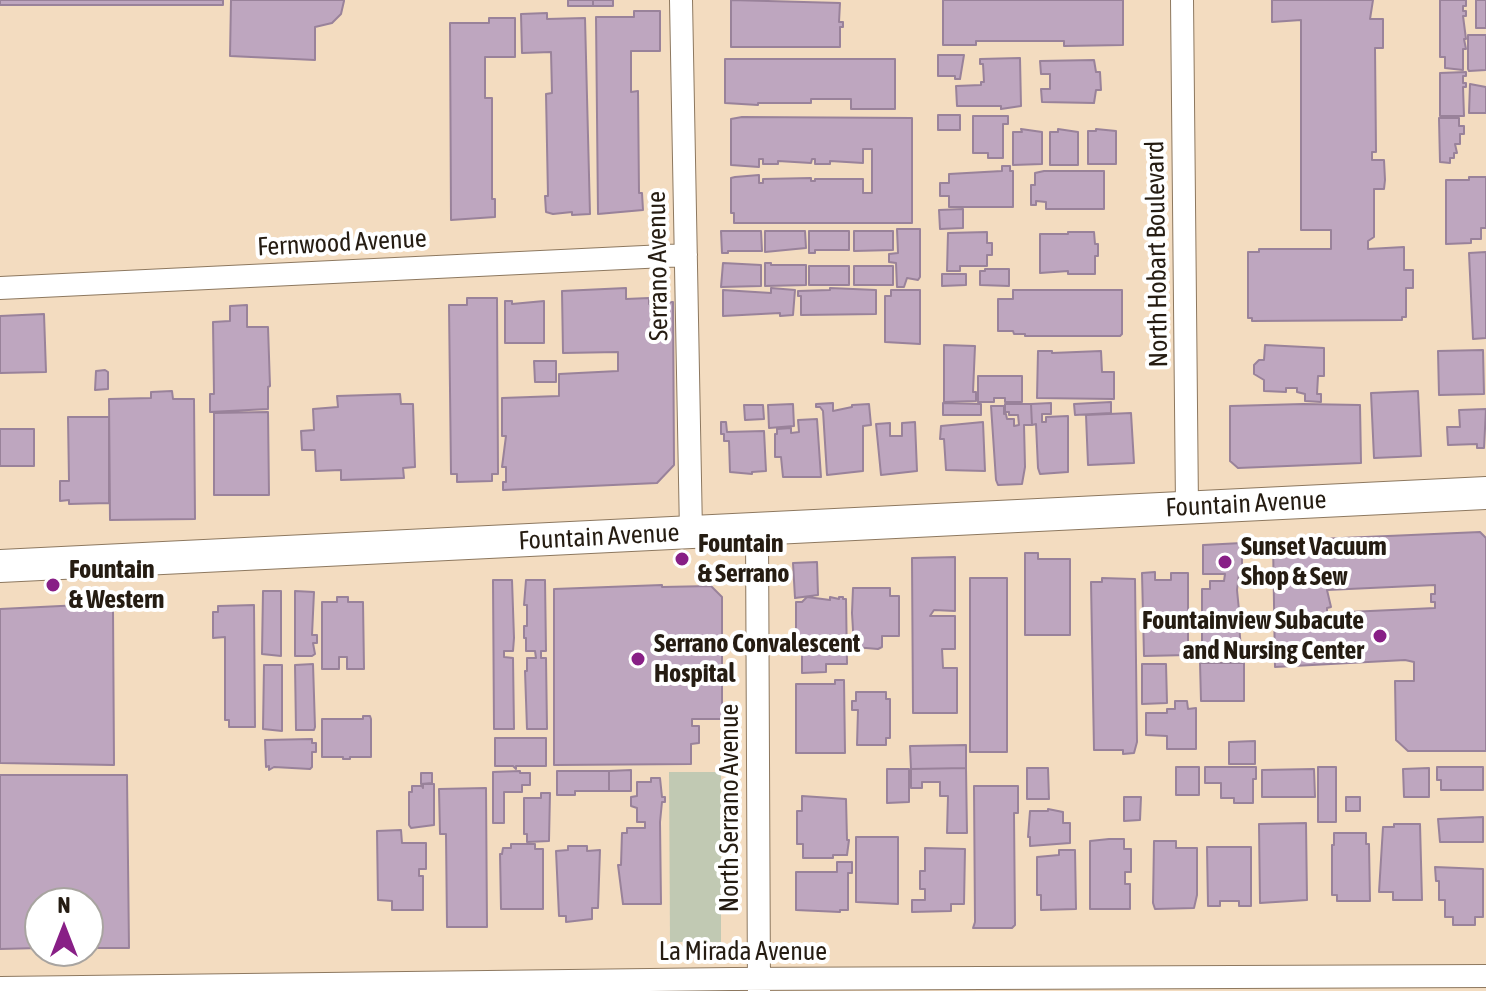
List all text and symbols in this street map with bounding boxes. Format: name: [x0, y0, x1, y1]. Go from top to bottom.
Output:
street label: North Hobart Boulevard: [1139, 140, 1175, 368]
street label: Serrano Avenue: [641, 191, 675, 341]
street label: Fernwood Avenue: [257, 223, 427, 263]
street label: Fountain Avenue: [1165, 484, 1327, 524]
street label: Fountain Avenue: [518, 517, 680, 557]
place label: Fountain & Serrano: [698, 528, 790, 590]
place label: Sunset Vacuum Shop & Sew: [1241, 531, 1387, 592]
marker: Fountain & Serrano: [673, 550, 691, 568]
marker: Sunset Vacuum Shop & Sew: [1216, 553, 1234, 571]
place label: Fountain & Western: [69, 554, 164, 616]
marker: Fountain & Western: [44, 576, 62, 594]
place label: Fountainview Subacute and Nursing Center: [1142, 605, 1364, 666]
marker: Fountainview Subacute and Nursing Center: [1371, 627, 1389, 645]
place label: Serrano Convalescent Hospital: [654, 628, 860, 690]
marker: Serrano Convalescent Hospital: [629, 650, 647, 668]
street label: North Serrano Avenue: [714, 704, 746, 912]
north arrow: [24, 887, 104, 967]
text: N: [58, 892, 70, 918]
street label: La Mirada Avenue: [659, 936, 827, 968]

